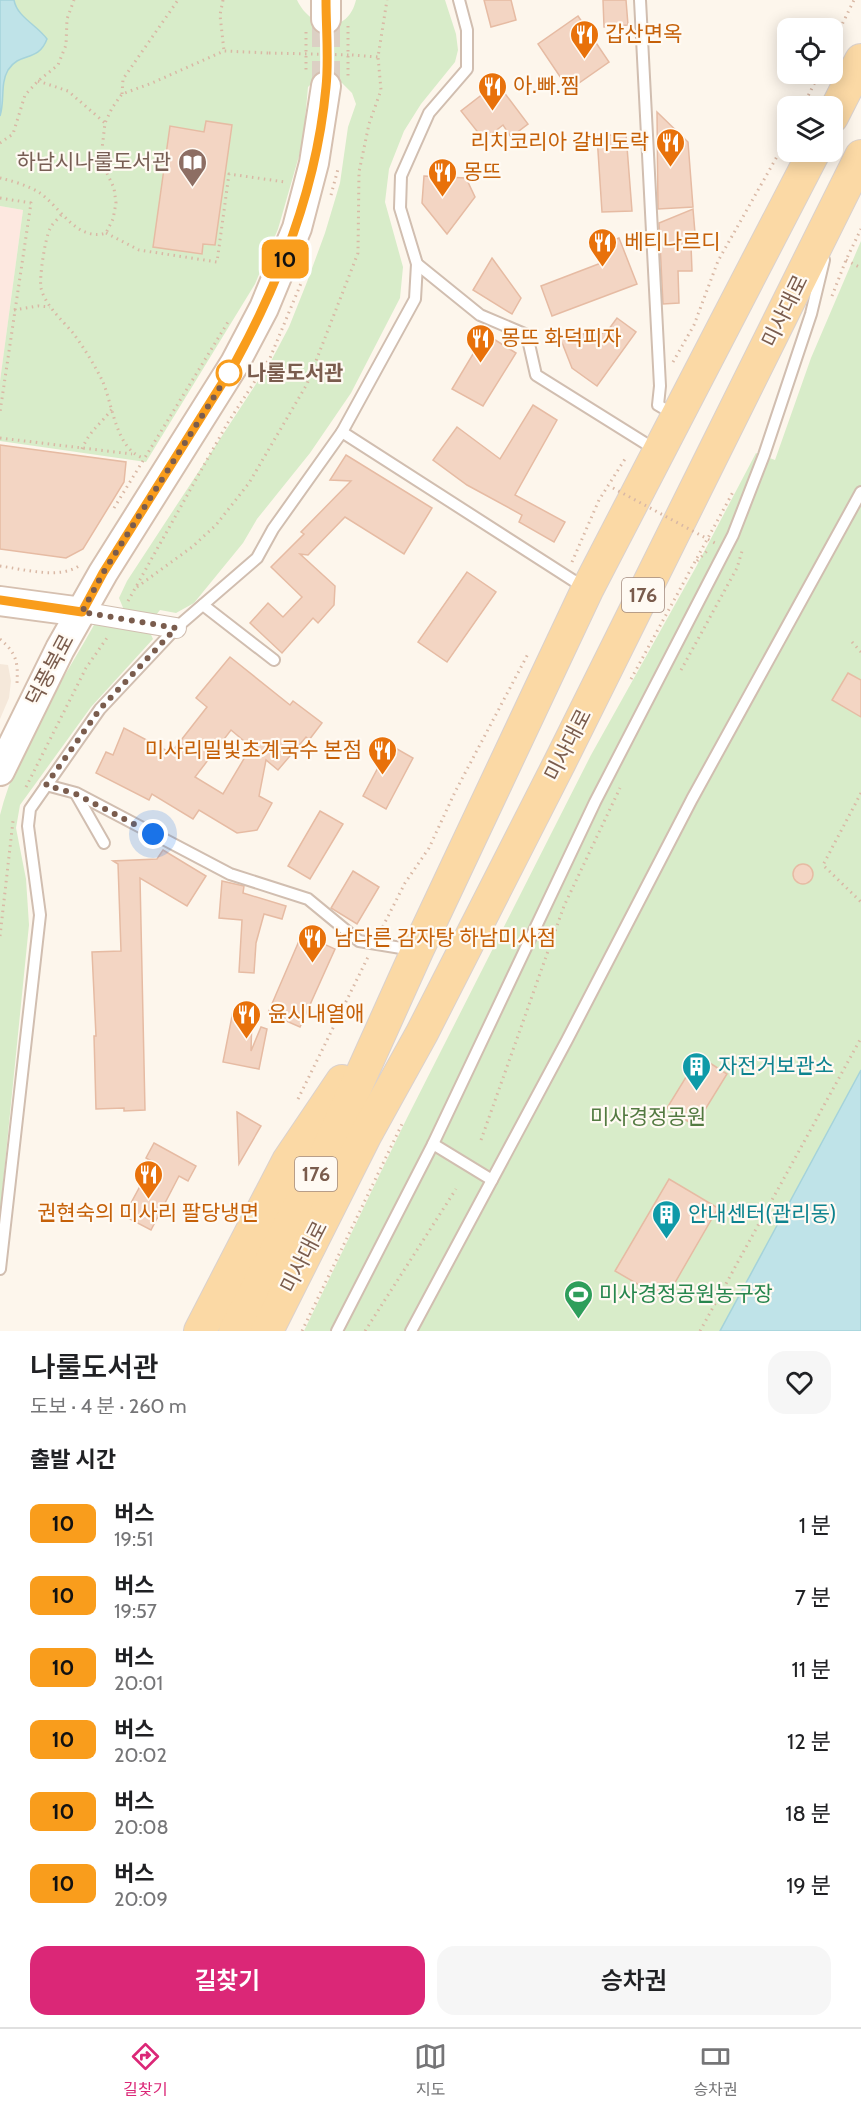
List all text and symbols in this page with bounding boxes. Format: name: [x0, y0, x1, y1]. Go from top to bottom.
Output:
restaurant icon: 갑산면옥: [568, 18, 600, 60]
map controls: [777, 18, 843, 162]
button: locate: [777, 18, 843, 84]
place label: 갑산면옥: [605, 21, 682, 46]
restaurant icon: 아.빠.찜: [476, 70, 508, 112]
place label: 아.빠.찜: [513, 73, 580, 98]
button: layers: [777, 96, 843, 162]
restaurant icon: 리치코리아 갈비도락: [654, 126, 686, 168]
place label: 리치코리아 갈비도락: [470, 129, 649, 154]
library icon: 하남시나룰도서관: [176, 146, 208, 188]
place label: 하남시나룰도서관: [16, 149, 171, 174]
restaurant icon: 몽뜨: [426, 156, 458, 198]
place label: 몽뜨: [463, 159, 502, 184]
restaurant icon: 베티나르디: [587, 226, 619, 268]
place label: 베티나르디: [624, 229, 721, 254]
line badge: 10: [258, 240, 312, 278]
text: 10: [274, 247, 296, 272]
street label: 미사대로: [756, 271, 813, 351]
restaurant icon: 몽뜨 화덕피자: [464, 322, 496, 364]
place label: 몽뜨 화덕피자: [501, 325, 622, 350]
marker: 나룰도서관: [216, 360, 242, 386]
place label: 나룰도서관: [247, 360, 344, 385]
road number: 176: [622, 578, 664, 612]
street label: 덕풍북로: [20, 630, 79, 710]
street label: 미사대로: [539, 705, 596, 785]
restaurant icon: 미사리밀빛초계국수 본점: [367, 734, 399, 776]
place label: 미사리밀빛초계국수 본점: [145, 737, 362, 762]
your location: [138, 819, 168, 849]
restaurant icon: 남다른 감자탕 하남미사점: [297, 922, 329, 964]
place label: 남다른 감자탕 하남미사점: [334, 925, 556, 950]
restaurant icon: 윤시내열애: [231, 998, 263, 1040]
place label: 윤시내열애: [268, 1001, 365, 1026]
building icon: 자전거보관소: [681, 1050, 713, 1092]
place label: 자전거보관소: [718, 1053, 834, 1078]
park label: 미사경정공원: [590, 1104, 706, 1129]
road number: 176: [295, 1157, 337, 1191]
restaurant icon: 권현숙의 미사리 팔당냉면: [132, 1158, 164, 1200]
building icon: 안내센터(관리동): [651, 1198, 683, 1240]
place label: 권현숙의 미사리 팔당냉면: [37, 1200, 259, 1225]
place label: 안내센터(관리동): [688, 1201, 836, 1226]
street label: 미사대로: [275, 1217, 332, 1297]
sports icon: 미사경정공원농구장: [562, 1278, 594, 1320]
place label: 미사경정공원농구장: [599, 1281, 773, 1306]
text: 나룰도서관: [30, 1350, 159, 1384]
button: heart: [768, 1351, 831, 1414]
text: 도보 · 4 분 · 260 m: [30, 1394, 187, 1418]
text: 출발 시간: [30, 1446, 116, 1473]
text: 버스: [114, 1500, 154, 1527]
text: 10: [52, 1511, 74, 1536]
text: 1 분: [799, 1512, 831, 1539]
text: 19:51: [114, 1527, 153, 1551]
text: 버스: [114, 1572, 154, 1599]
text: 10: [52, 1583, 74, 1608]
text: 7 분: [795, 1584, 831, 1611]
text: 19:57: [114, 1599, 157, 1623]
text: 버스: [114, 1644, 154, 1671]
text: 10: [52, 1655, 74, 1680]
text: 11 분: [791, 1656, 831, 1683]
text: 20:01: [114, 1671, 163, 1695]
text: 버스: [114, 1716, 154, 1743]
text: 10: [52, 1727, 74, 1752]
text: 12 분: [787, 1728, 831, 1755]
text: 20:02: [114, 1743, 167, 1767]
text: 버스: [114, 1788, 154, 1815]
text: 10: [52, 1799, 74, 1824]
text: 18 분: [785, 1800, 831, 1827]
text: 20:08: [114, 1815, 169, 1839]
text: 버스: [114, 1860, 154, 1887]
text: 10: [52, 1871, 74, 1896]
text: 19 분: [786, 1872, 831, 1899]
text: 20:09: [114, 1887, 168, 1911]
button: 길찾기: [30, 1946, 425, 2015]
button: 승차권: [437, 1946, 831, 2015]
tab: 길찾기: [123, 2040, 167, 2100]
tab: 지도: [414, 2040, 447, 2100]
tab: 승차권: [694, 2040, 738, 2100]

